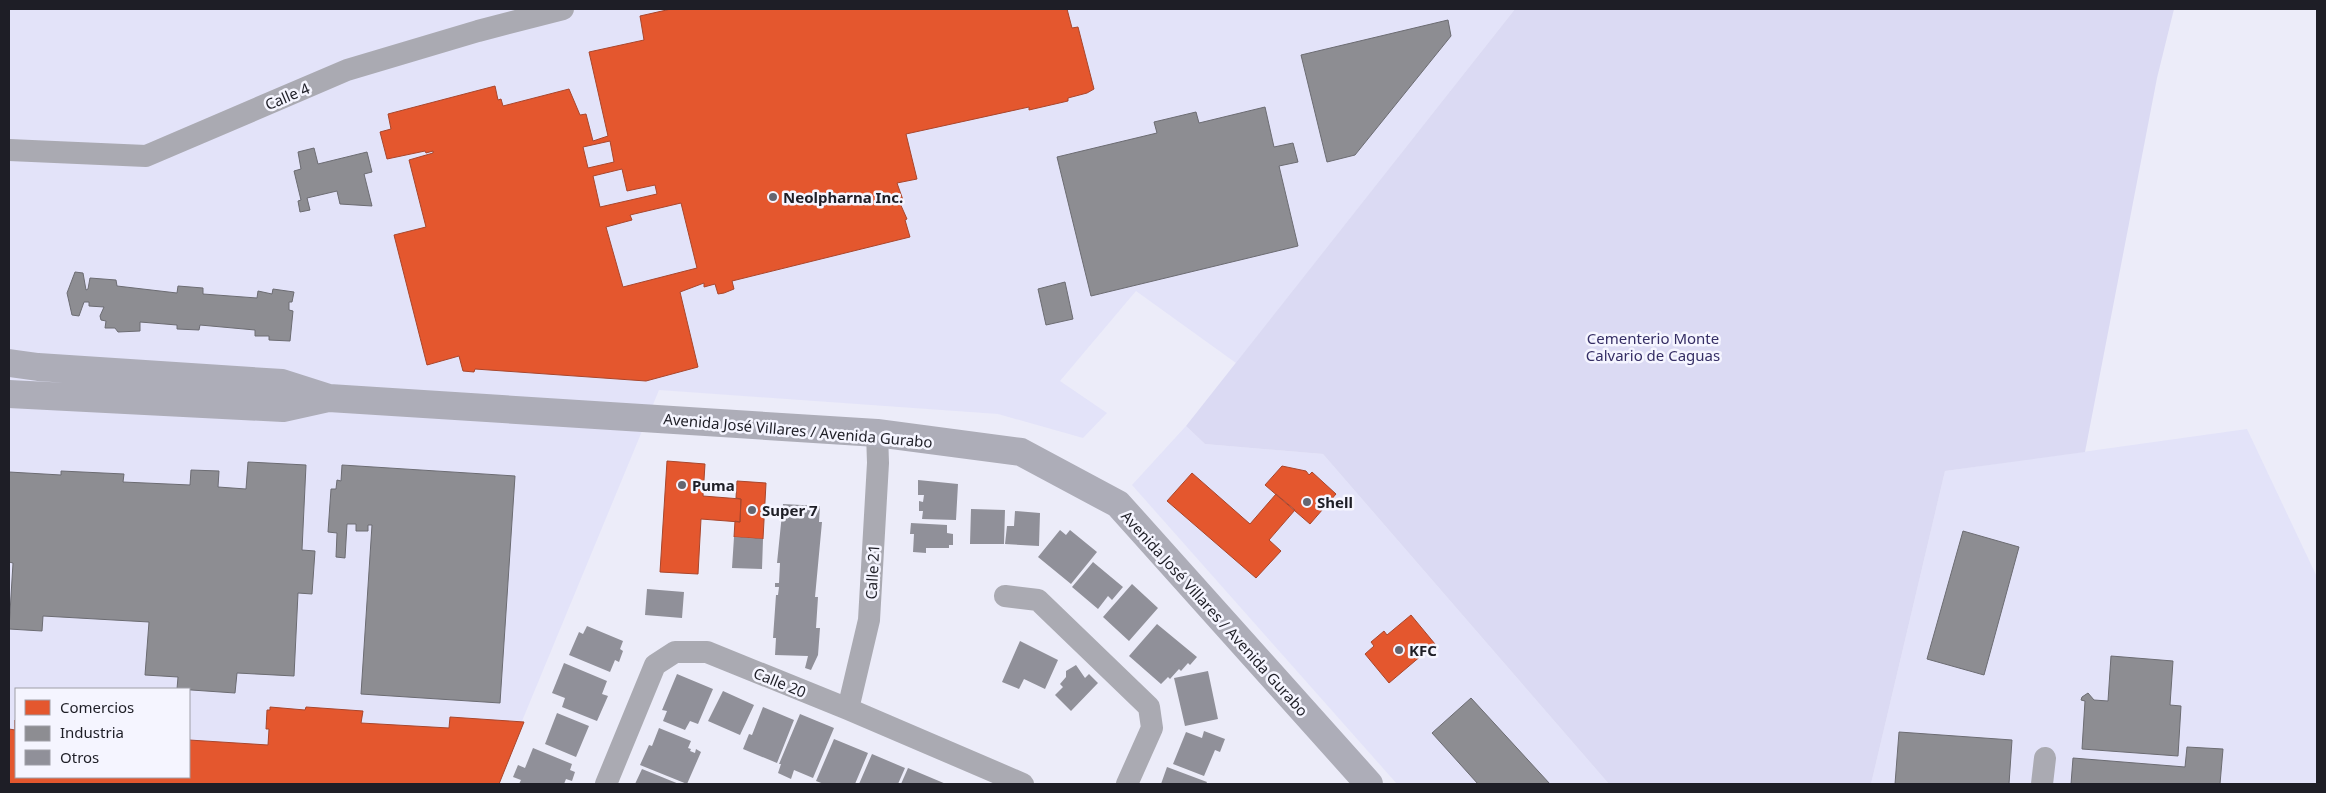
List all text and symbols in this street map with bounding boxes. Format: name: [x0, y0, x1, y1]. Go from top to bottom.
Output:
street label: Calle 4: [262, 78, 313, 114]
place label: Neolpharna Inc.: [783, 187, 903, 207]
marker: Neolpharna Inc.: [767, 191, 779, 203]
park label: Cementerio Monte Calvario de Caguas: [1586, 328, 1720, 365]
street label: Avenida José Villares / Avenida Gurabo: [663, 408, 933, 452]
place label: Puma: [692, 475, 735, 495]
marker: Puma: [676, 479, 688, 491]
place label: Shell: [1317, 492, 1353, 512]
marker: Shell: [1301, 496, 1313, 508]
place label: Super 7: [762, 500, 818, 520]
marker: Super 7: [746, 504, 758, 516]
street label: Avenida José Villares / Avenida Gurabo: [1117, 506, 1313, 720]
street label: Calle 21: [861, 544, 883, 600]
place label: KFC: [1409, 640, 1437, 660]
marker: KFC: [1393, 644, 1405, 656]
street label: Calle 20: [751, 662, 809, 702]
legend: [15, 688, 190, 778]
text: Comercios: [60, 697, 134, 717]
text: Industria: [60, 722, 124, 742]
text: Otros: [60, 747, 99, 767]

